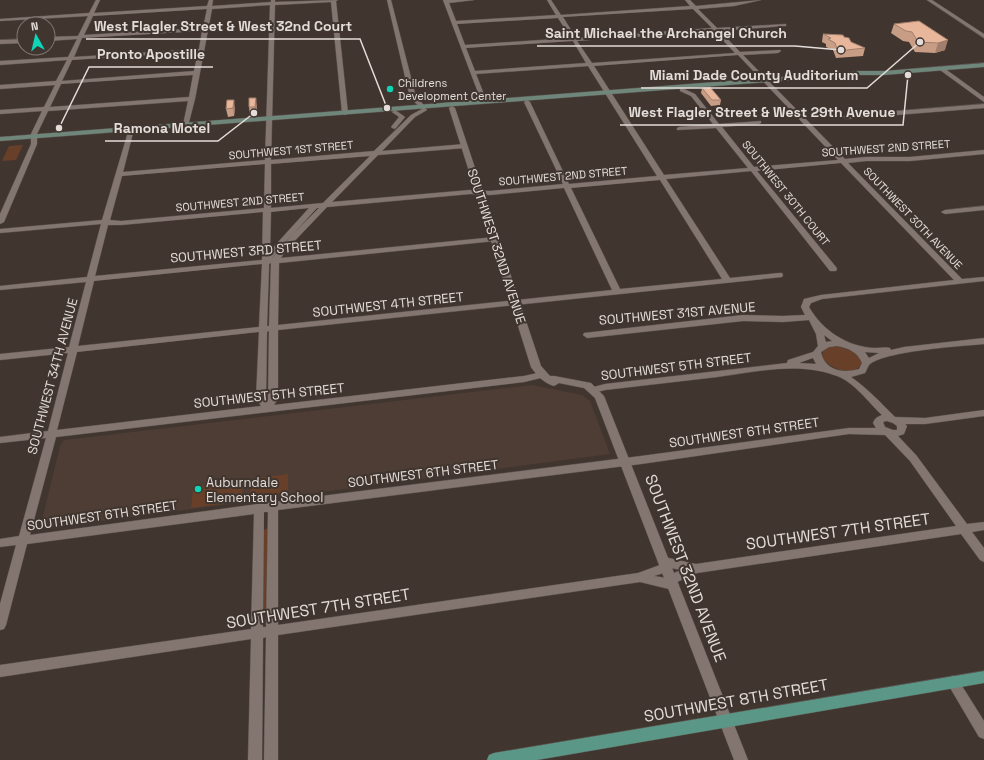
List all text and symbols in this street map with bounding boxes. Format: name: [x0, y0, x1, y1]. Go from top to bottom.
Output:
callout: West Flagler Street & West 32nd Court: [86, 13, 360, 39]
north arrow: [16, 16, 56, 56]
text: West Flagler Street & West 32nd Court: [94, 17, 352, 35]
text: N: [30, 19, 39, 34]
callout: Saint Michael the Archangel Church: [537, 20, 795, 46]
text: Saint Michael the Archangel Church: [545, 24, 787, 42]
callout: Pronto Apostille: [89, 41, 213, 67]
text: Pronto Apostille: [97, 45, 205, 63]
callout: Miami Dade County Auditorium: [641, 62, 867, 88]
text: Miami Dade County Auditorium: [650, 66, 859, 84]
place label: Childrens Development Center: [398, 76, 507, 103]
marker: Childrens Development Center: [385, 84, 395, 94]
callout: West Flagler Street & West 29th Avenue: [620, 99, 903, 125]
text: West Flagler Street & West 29th Avenue: [629, 103, 895, 121]
callout: Ramona Motel: [105, 115, 218, 141]
text: Ramona Motel: [114, 119, 210, 137]
street label: SOUTHWEST 2ND STREET: [821, 136, 951, 159]
street label: SOUTHWEST 30TH COURT: [739, 137, 833, 249]
street label: SOUTHWEST 1ST STREET: [228, 138, 354, 162]
street label: SOUTHWEST 2ND STREET: [498, 163, 628, 189]
street label: SOUTHWEST 30TH AVENUE: [861, 164, 965, 272]
street label: SOUTHWEST 32ND AVENUE: [463, 166, 530, 326]
street label: SOUTHWEST 2ND STREET: [175, 189, 305, 215]
street label: SOUTHWEST 3RD STREET: [170, 236, 323, 267]
street label: SOUTHWEST 4TH STREET: [312, 288, 465, 321]
street label: SOUTHWEST 34TH AVENUE: [23, 296, 82, 456]
street label: SOUTHWEST 31ST AVENUE: [598, 298, 756, 329]
street label: SOUTHWEST 5TH STREET: [600, 349, 753, 384]
street label: SOUTHWEST 5TH STREET: [193, 379, 346, 412]
street label: SOUTHWEST 6TH STREET: [668, 413, 821, 451]
street label: SOUTHWEST 6TH STREET: [347, 456, 500, 491]
street label: SOUTHWEST 32ND AVENUE: [640, 471, 731, 665]
place label: Auburndale Elementary School: [206, 474, 323, 506]
marker: Auburndale Elementary School: [193, 484, 203, 494]
street label: SOUTHWEST 6TH STREET: [26, 496, 179, 534]
street label: SOUTHWEST 7TH STREET: [745, 508, 932, 555]
street label: SOUTHWEST 7TH STREET: [225, 584, 411, 633]
street label: SOUTHWEST 8TH STREET: [642, 674, 830, 727]

